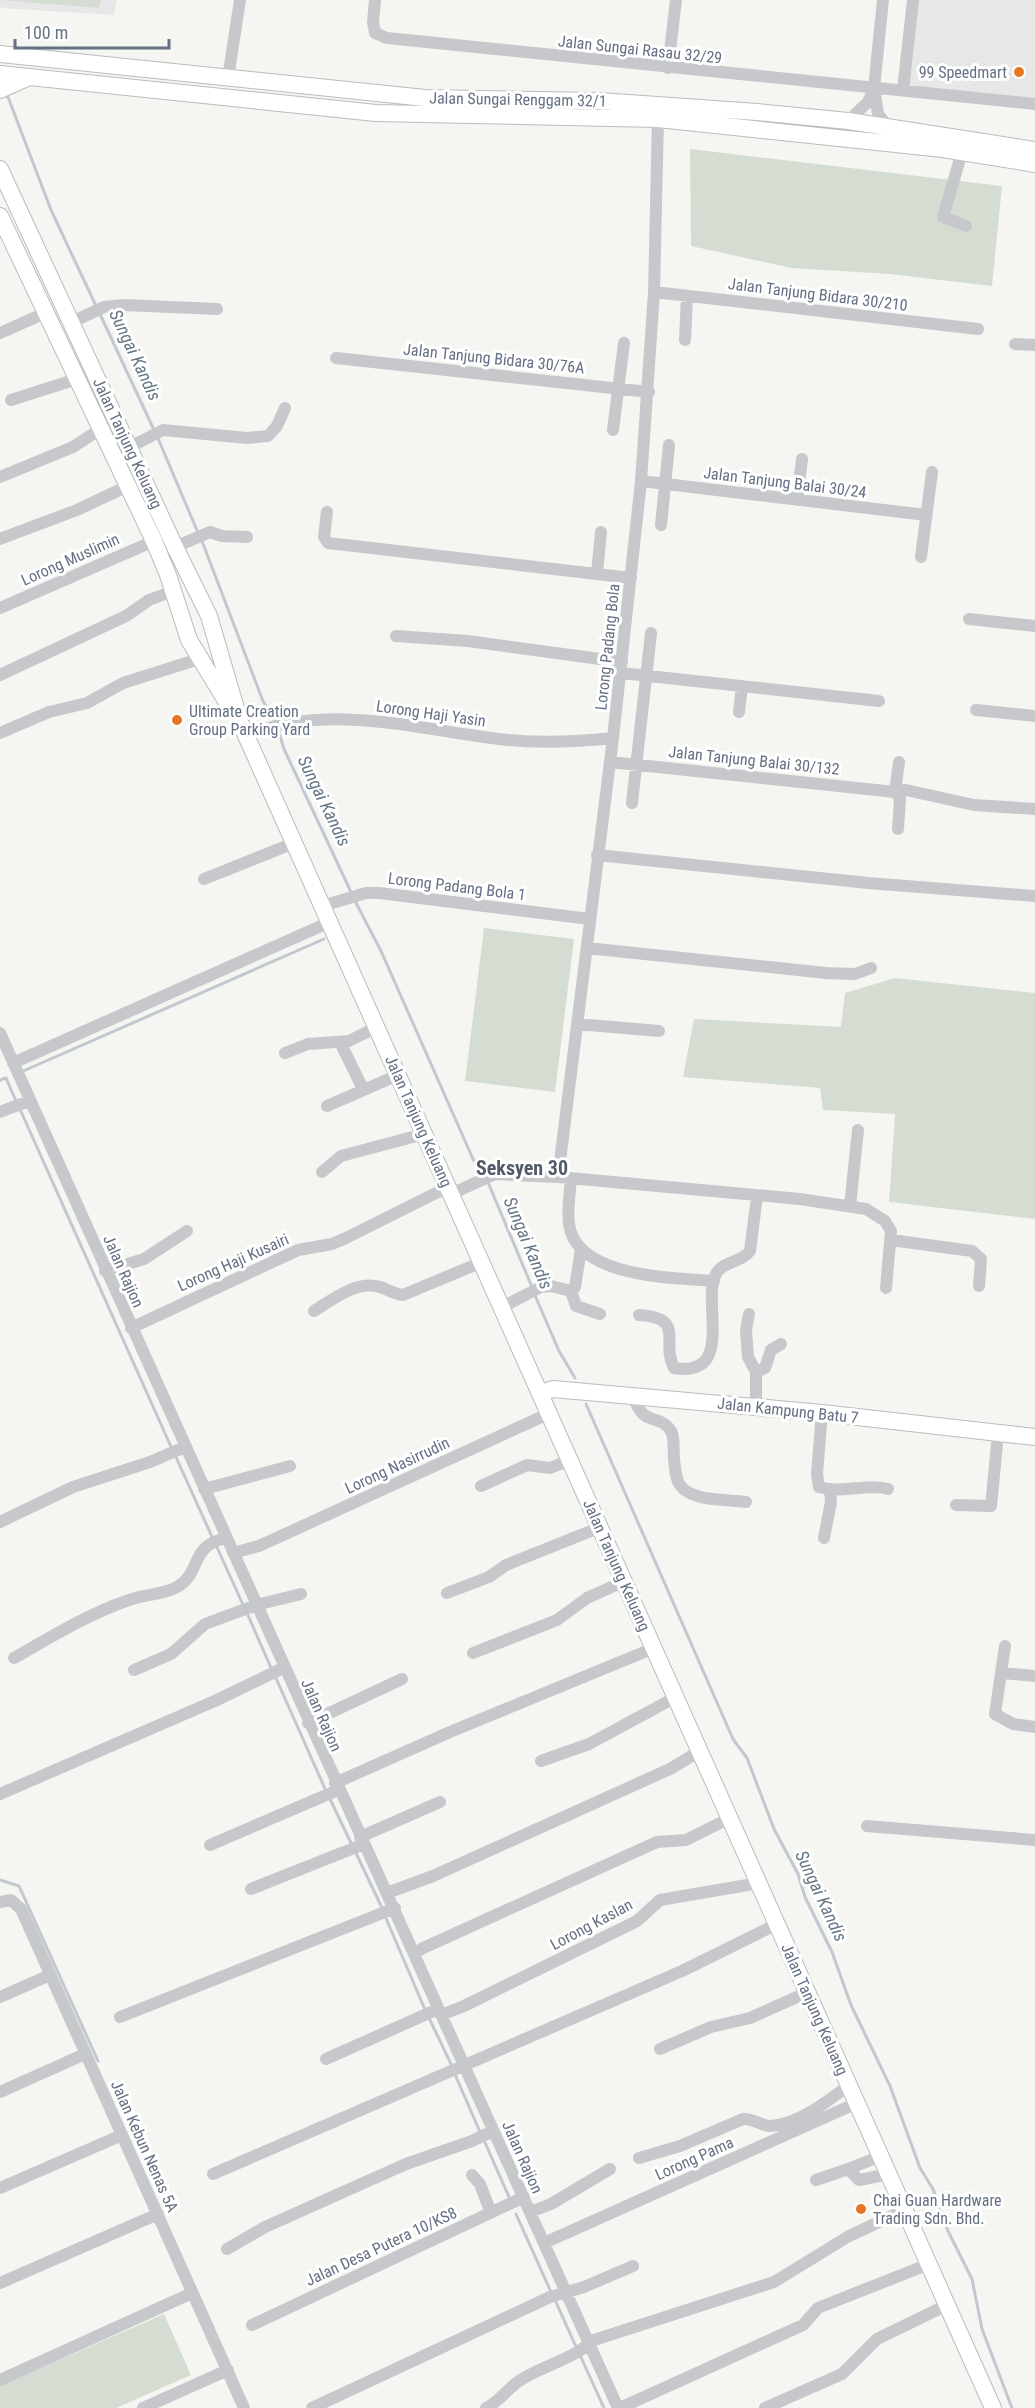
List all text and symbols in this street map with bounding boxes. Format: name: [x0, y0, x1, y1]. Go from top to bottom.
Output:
scale bar: [15, 12, 170, 50]
text: 100 m: [24, 22, 68, 43]
street label: Jalan Sungai Rasau 32/29: [557, 31, 723, 68]
place label: 99 Speedmart: [919, 63, 1007, 82]
marker: 99 Speedmart: [1012, 65, 1026, 79]
street label: Jalan Sungai Renggam 32/1: [429, 88, 607, 111]
street label: Jalan Tanjung Bidara 30/210: [727, 274, 909, 315]
water label: Sungai Kandis: [105, 306, 166, 404]
street label: Jalan Tanjung Bidara 30/76A: [402, 340, 585, 377]
street label: Jalan Tanjung Keluang: [89, 375, 166, 512]
street label: Jalan Tanjung Balai 30/24: [702, 463, 868, 502]
street label: Lorong Muslimin: [18, 529, 122, 590]
street label: Lorong Padang Bola: [591, 583, 624, 711]
street label: Lorong Haji Yasin: [375, 696, 487, 731]
place label: Ultimate Creation Group Parking Yard: [189, 702, 310, 739]
marker: Ultimate Creation Group Parking Yard: [170, 713, 184, 727]
street label: Jalan Tanjung Balai 30/132: [668, 742, 840, 779]
water label: Sungai Kandis: [294, 752, 355, 849]
street label: Lorong Padang Bola 1: [387, 869, 527, 904]
street label: Jalan Tanjung Keluang: [381, 1052, 456, 1190]
district label: Seksyen 30: [476, 1156, 568, 1180]
water label: Sungai Kandis: [500, 1194, 557, 1292]
street label: Lorong Haji Kusairi: [175, 1229, 292, 1295]
street label: Jalan Rajion: [99, 1232, 148, 1310]
street label: Jalan Kampung Batu 7: [716, 1394, 860, 1427]
street label: Lorong Nasirrudin: [342, 1433, 452, 1498]
street label: Jalan Tanjung Keluang: [579, 1496, 654, 1634]
street label: Jalan Rajion: [297, 1676, 346, 1754]
water label: Sungai Kandis: [791, 1847, 852, 1945]
street label: Lorong Kaslan: [547, 1895, 636, 1954]
street label: Jalan Tanjung Keluang: [777, 1940, 852, 2078]
street label: Jalan Kebun Nenas 5A: [107, 2077, 182, 2215]
street label: Jalan Rajion: [498, 2118, 547, 2196]
street label: Lorong Pama: [652, 2133, 736, 2184]
place label: Chai Guan Hardware Trading Sdn. Bhd.: [873, 2191, 1002, 2228]
marker: Chai Guan Hardware Trading Sdn. Bhd.: [854, 2202, 868, 2216]
street label: Jalan Desa Putera 10/KS8: [303, 2203, 460, 2290]

